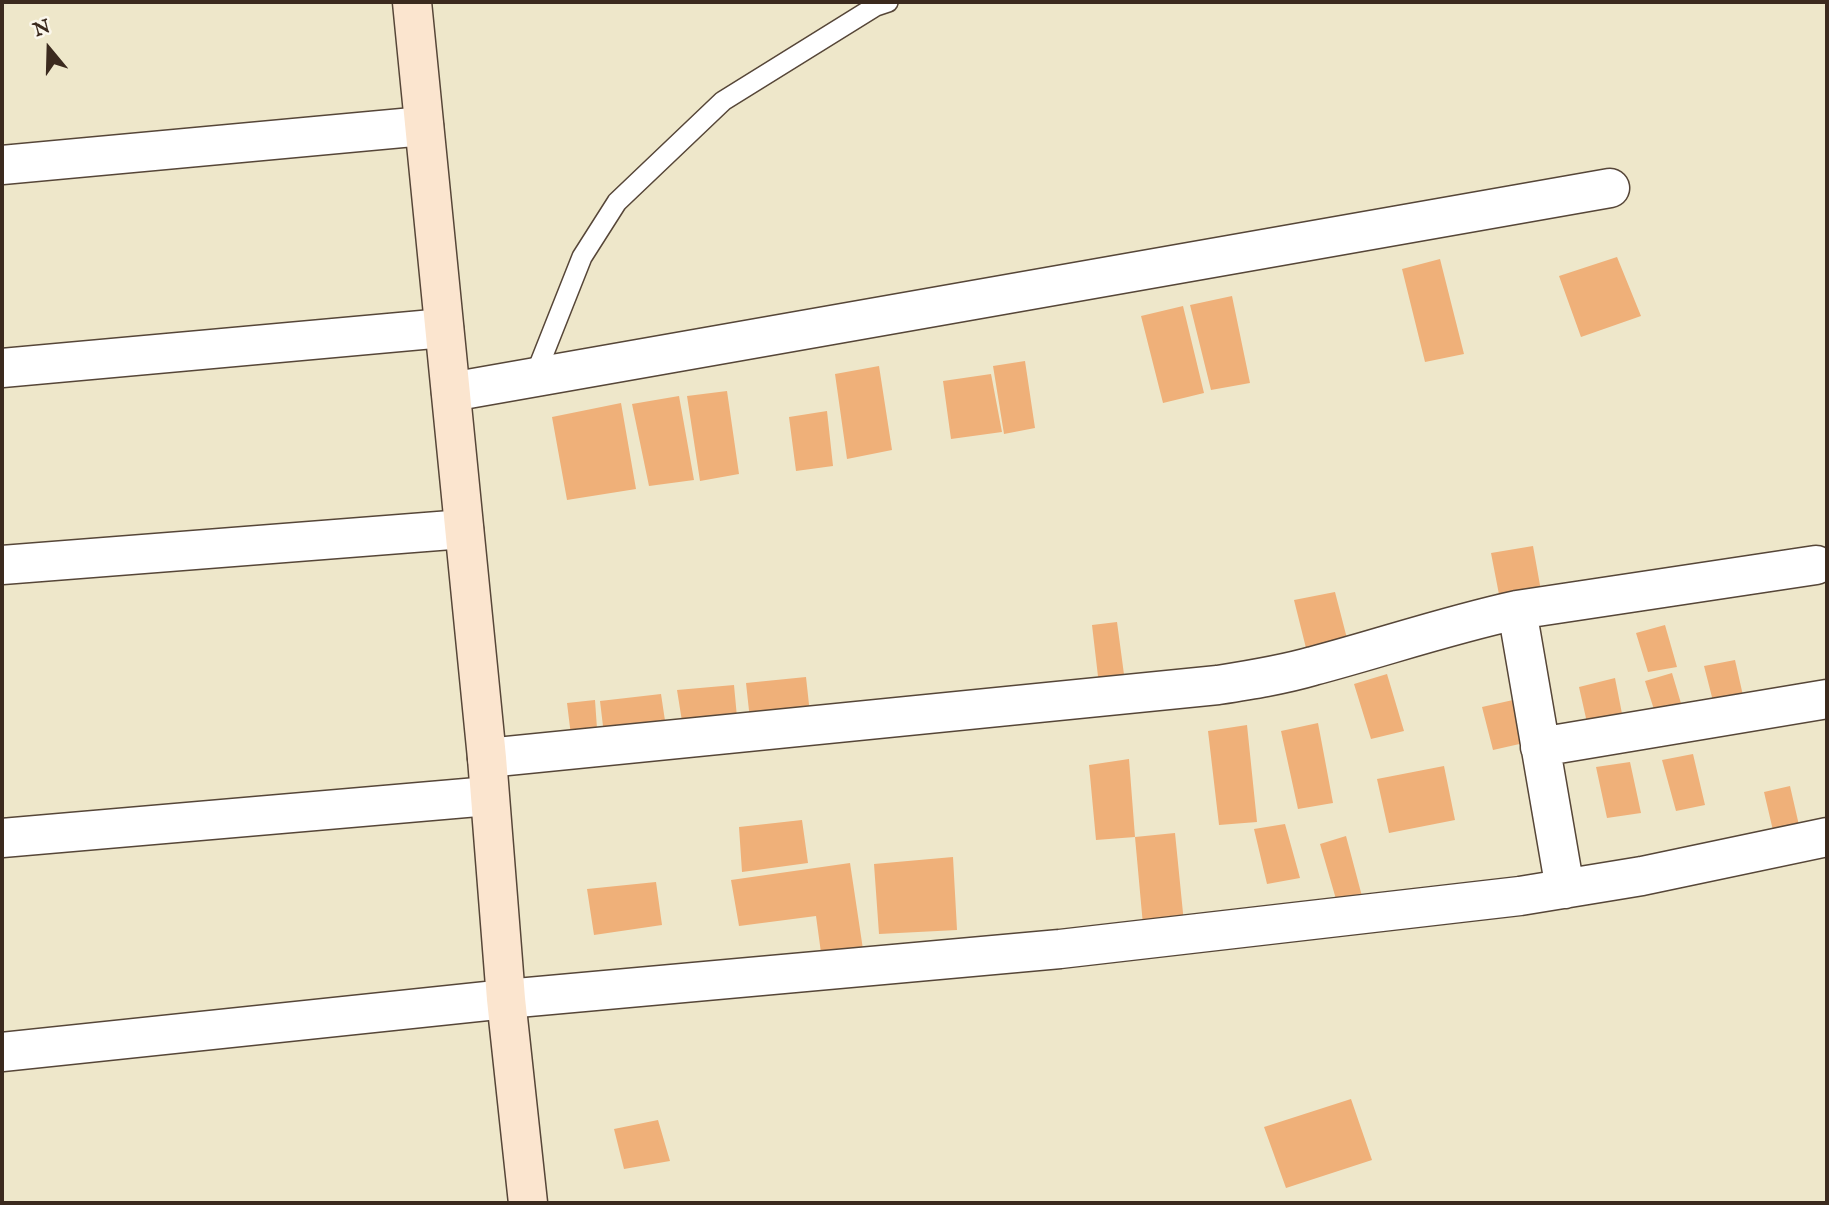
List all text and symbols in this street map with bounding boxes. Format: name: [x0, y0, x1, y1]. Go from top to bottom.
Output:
north arrow: [14, 14, 84, 84]
text: N: [30, 15, 54, 43]

